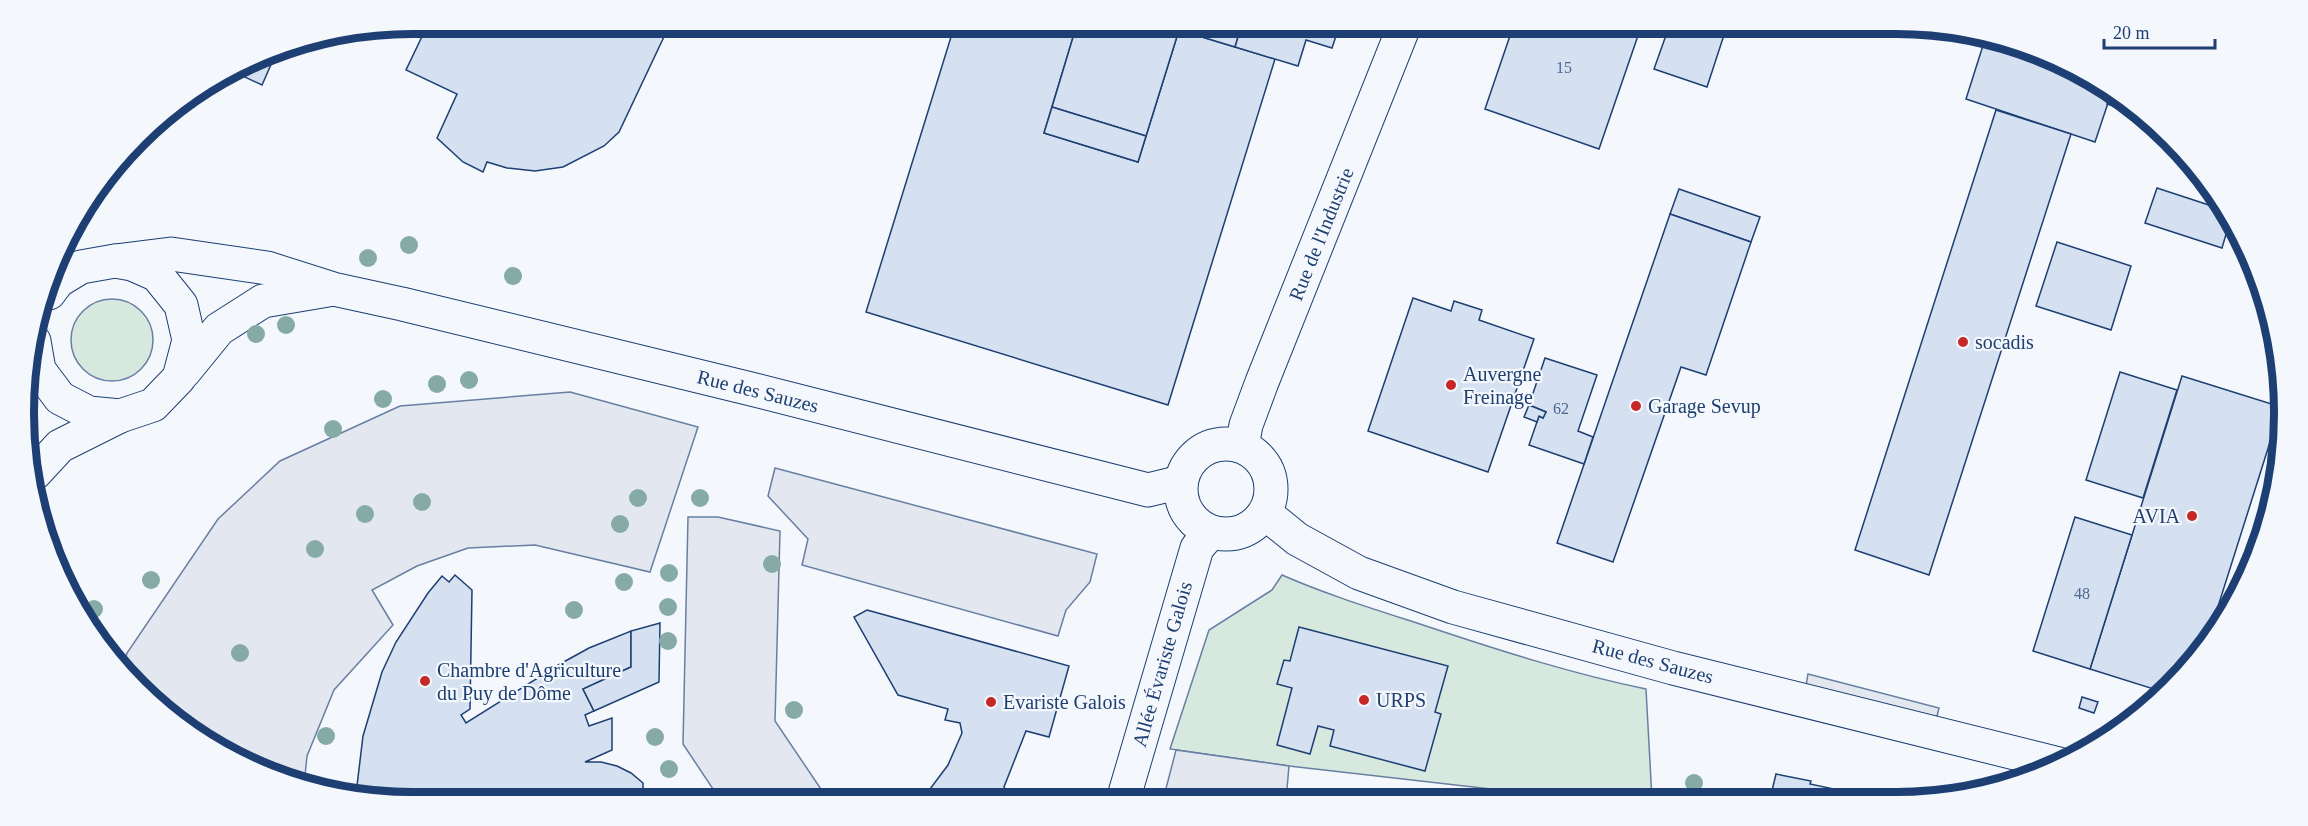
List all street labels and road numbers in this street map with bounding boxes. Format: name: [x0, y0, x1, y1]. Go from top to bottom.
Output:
street label: Rue de l'Industrie: [1284, 164, 1358, 304]
street label: Rue des Sauzes: [695, 365, 821, 417]
street label: Allée Évariste Galois: [1128, 579, 1196, 749]
street label: Rue des Sauzes: [1590, 634, 1716, 688]

